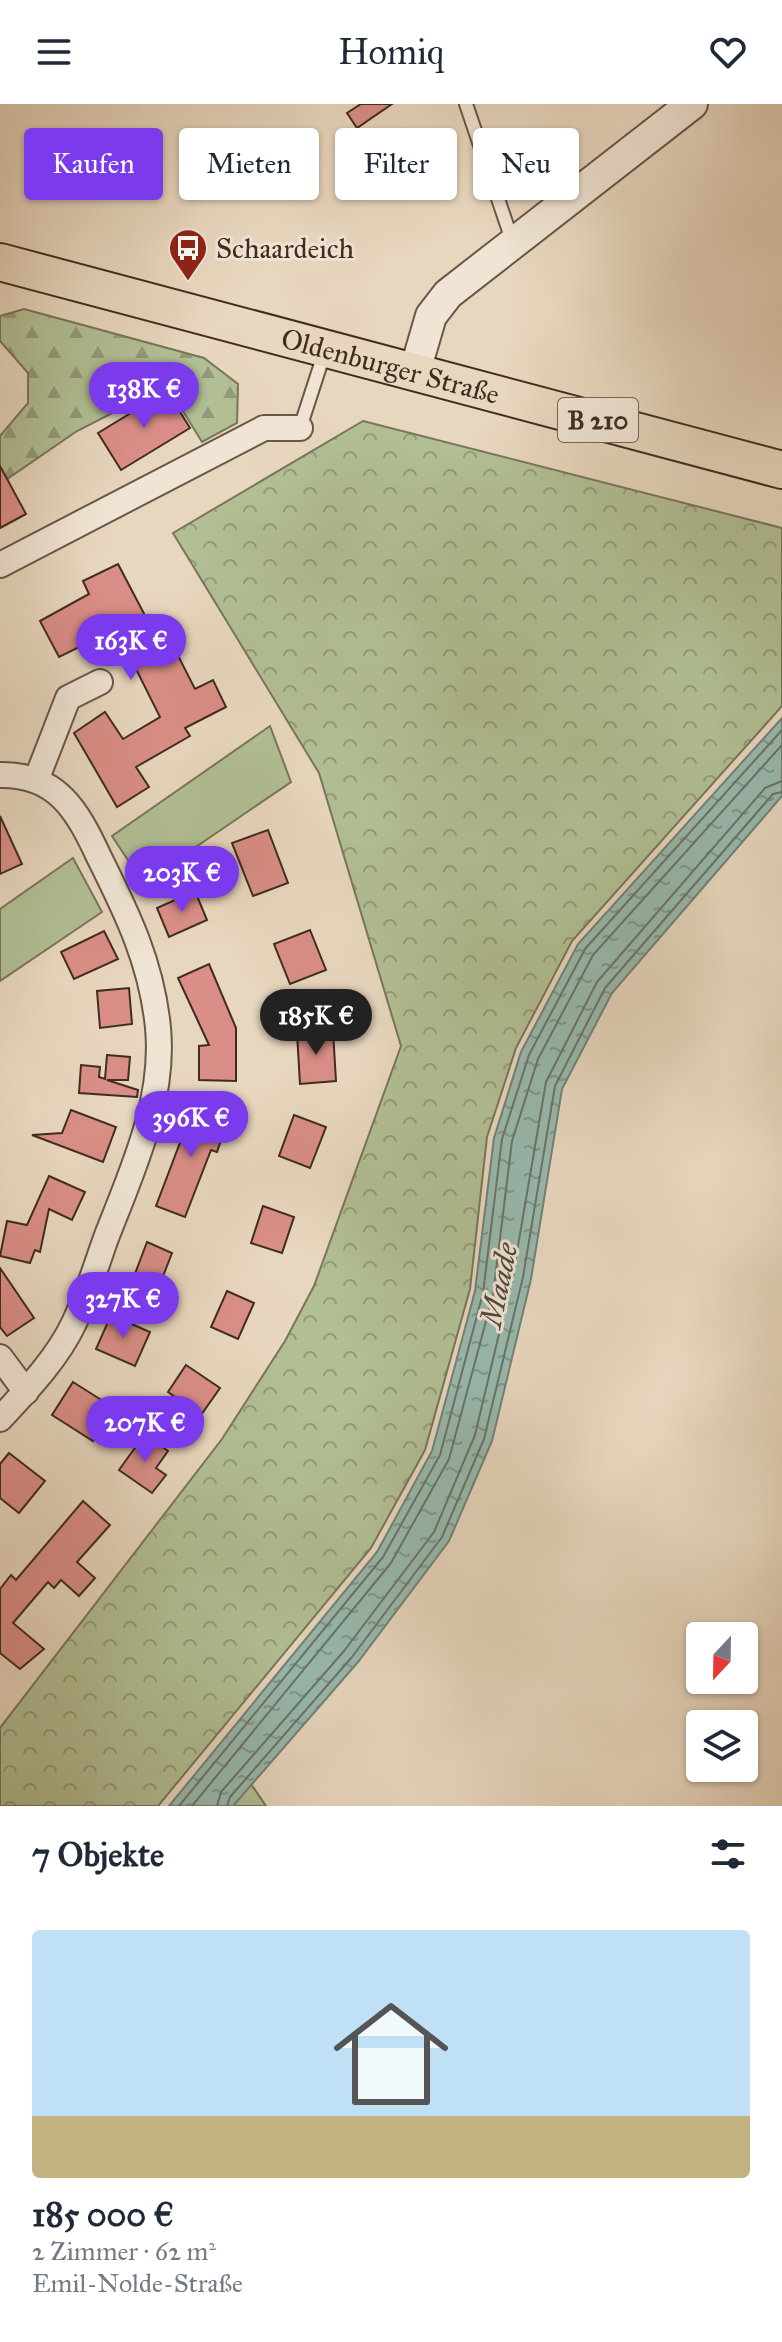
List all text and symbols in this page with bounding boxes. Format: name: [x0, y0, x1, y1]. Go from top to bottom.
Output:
icon: menu: [32, 30, 76, 74]
text: Homiq: [338, 30, 444, 74]
icon: heart: [706, 30, 750, 74]
chip: Kaufen: [24, 128, 163, 200]
chip: Mieten: [179, 128, 319, 200]
chip: Filter: [335, 128, 457, 200]
chip: Neu: [473, 128, 579, 200]
bus stop icon: Schaardeich: [167, 227, 209, 282]
place label: Schaardeich: [216, 231, 355, 266]
street label: Oldenburger Straße: [278, 320, 503, 412]
pin: 138K €: [79, 362, 209, 430]
text: 138K €: [107, 372, 181, 404]
road number: B 210: [558, 398, 638, 442]
pin: 163K €: [66, 614, 196, 682]
text: 163K €: [94, 624, 168, 656]
pin: 203K €: [117, 846, 247, 914]
text: 203K €: [143, 856, 221, 888]
pin: 185K €: [251, 989, 381, 1057]
text: 185K €: [278, 999, 354, 1031]
pin: 396K €: [126, 1091, 256, 1159]
text: 396K €: [152, 1101, 230, 1133]
water label: Maade: [472, 1239, 526, 1333]
pin: 327K €: [58, 1272, 188, 1340]
text: 327K €: [85, 1282, 161, 1314]
pin: 207K €: [80, 1396, 210, 1464]
text: 207K €: [104, 1406, 186, 1438]
north arrow: [686, 1622, 758, 1694]
map controls: [686, 1622, 758, 1782]
button: layers: [686, 1710, 758, 1782]
icon: filters: [706, 1832, 750, 1876]
text: 7 Objekte: [32, 1834, 164, 1875]
icon: home: [319, 1982, 463, 2126]
text: 185 000 €: [32, 2194, 174, 2235]
text: 2 Zimmer · 62 m²: [32, 2235, 216, 2267]
text: Emil-Nolde-Straße: [32, 2267, 243, 2299]

